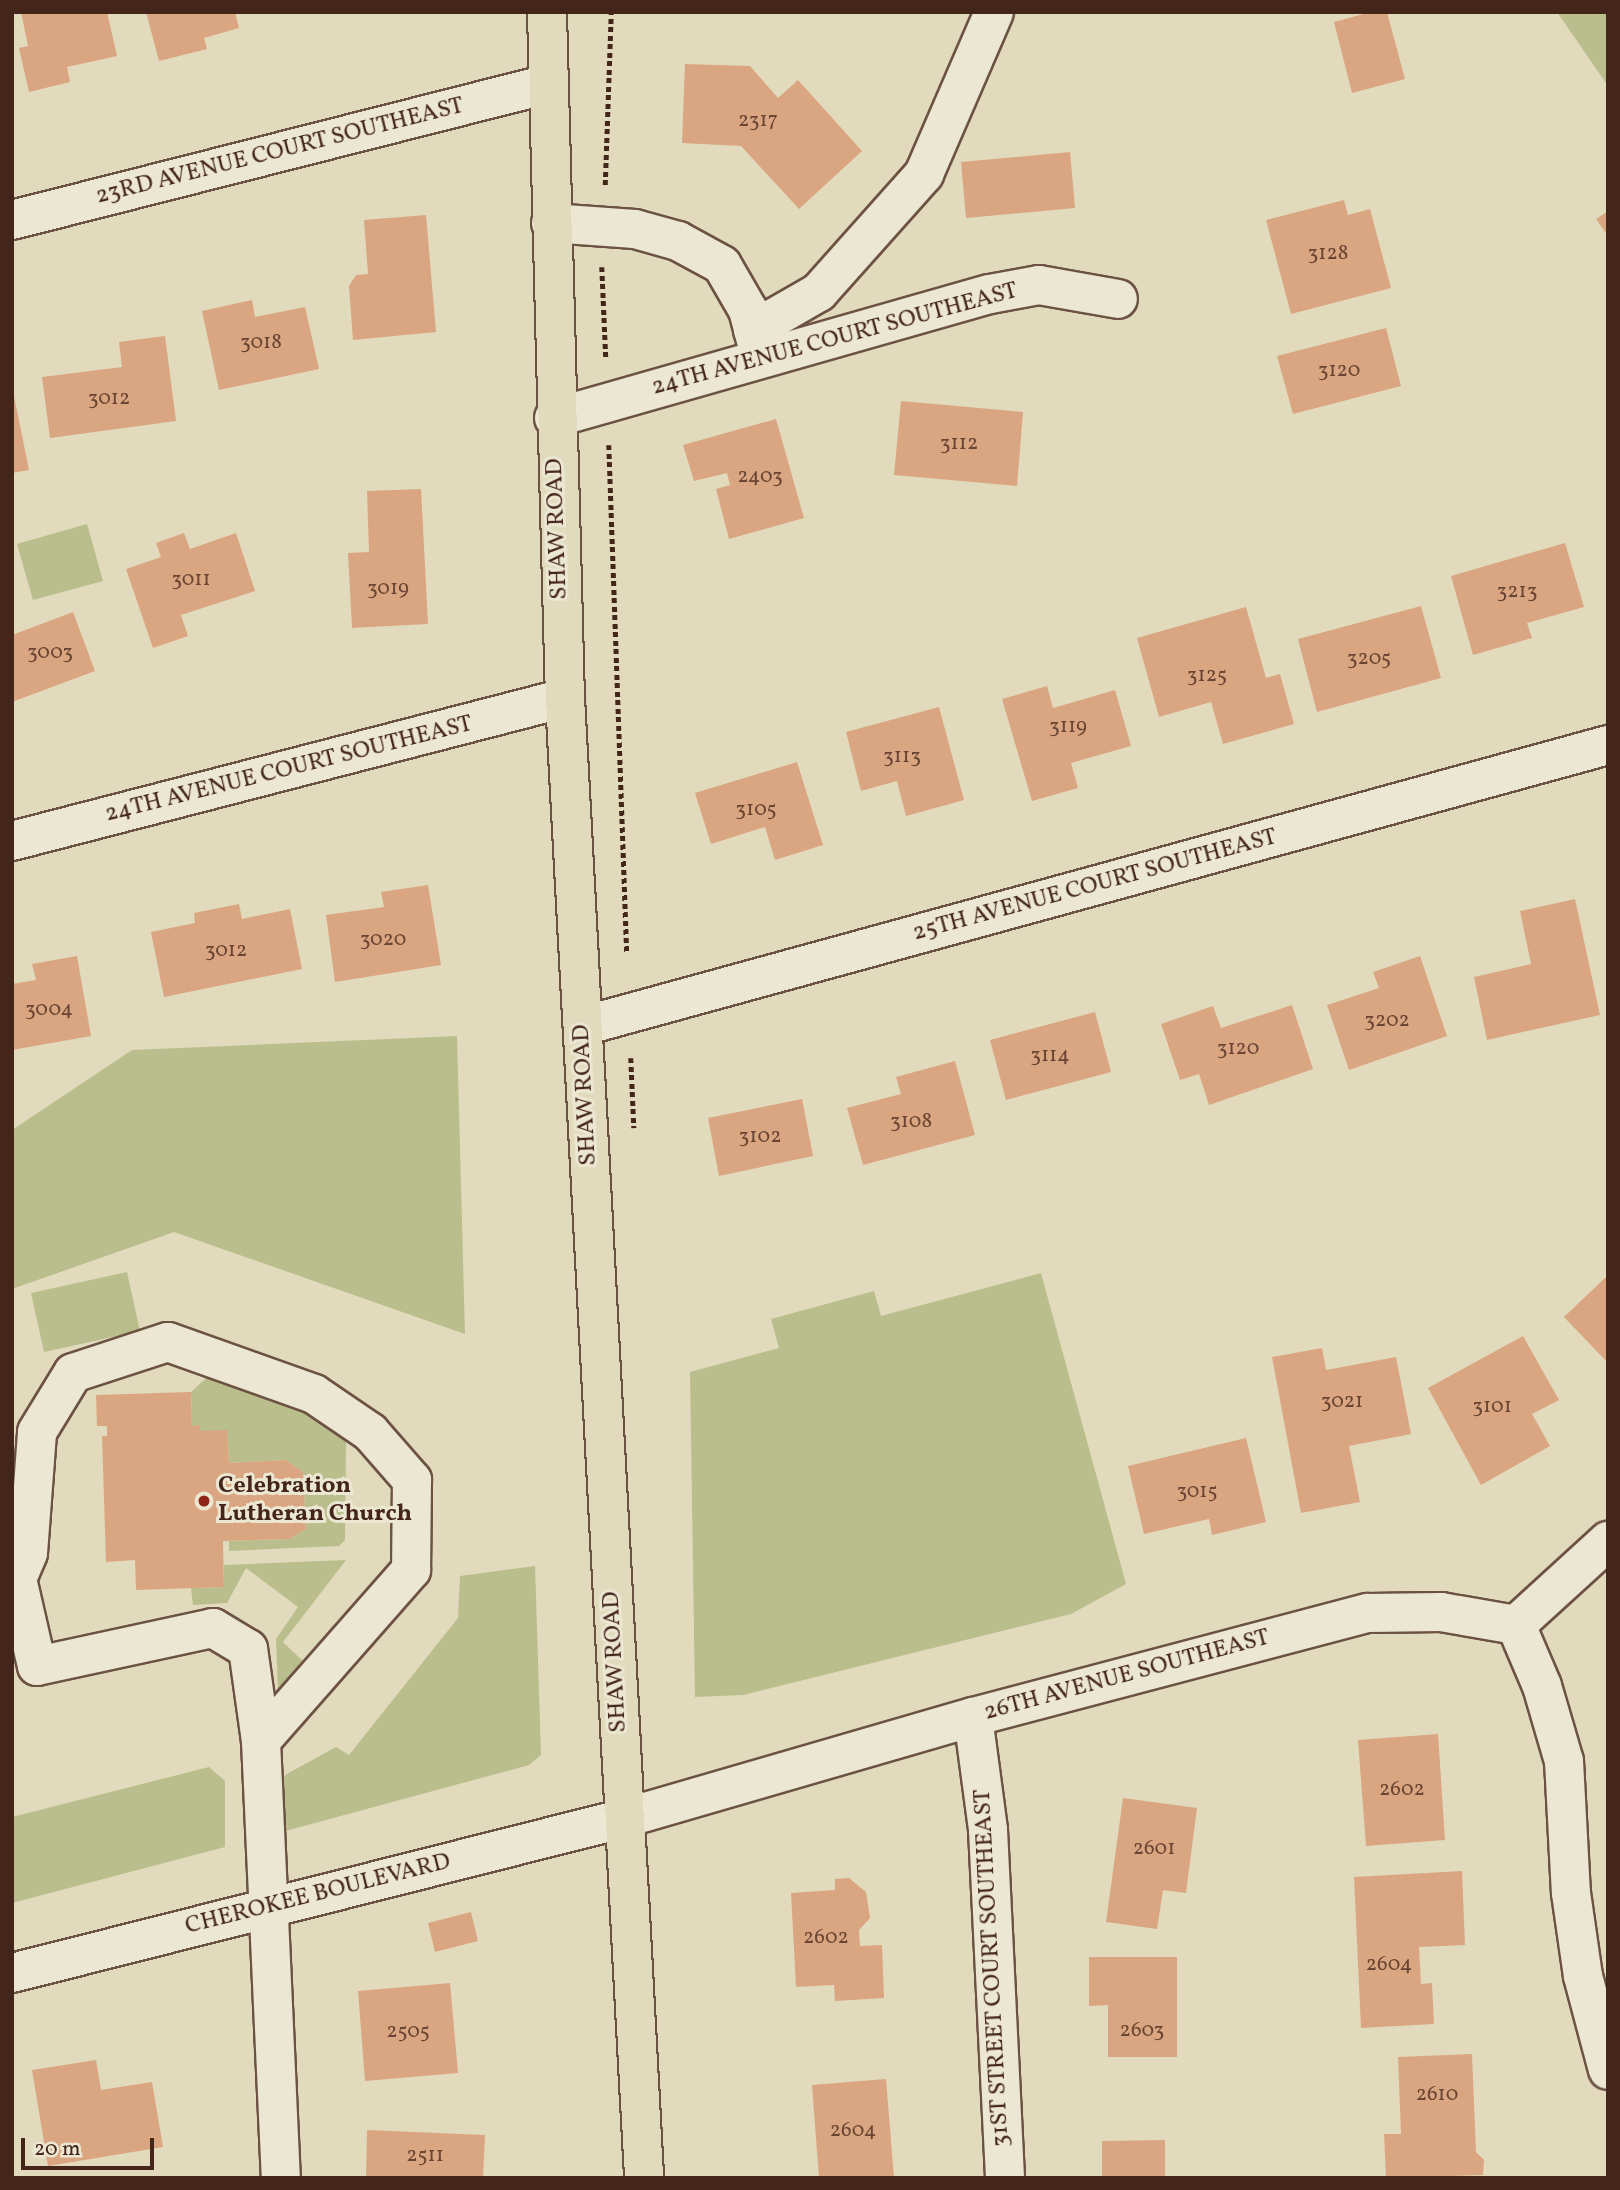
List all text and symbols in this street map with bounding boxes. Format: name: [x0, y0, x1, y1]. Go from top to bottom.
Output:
street label: 23RD AVENUE COURT SOUTHEAST: [93, 92, 467, 212]
house number: 2317: [738, 108, 778, 134]
house number: 3128: [1308, 241, 1348, 267]
street label: 24TH AVENUE COURT SOUTHEAST: [648, 277, 1022, 403]
house number: 3018: [240, 330, 282, 356]
house number: 3120: [1318, 358, 1360, 384]
house number: 3012: [88, 386, 130, 412]
house number: 3112: [940, 431, 978, 457]
street label: SHAW ROAD: [541, 457, 575, 601]
house number: 2403: [737, 464, 783, 490]
house number: 3011: [171, 567, 211, 593]
house number: 3019: [367, 576, 409, 602]
house number: 3213: [1497, 579, 1537, 605]
house number: 3003: [27, 640, 73, 666]
house number: 3205: [1347, 646, 1391, 672]
house number: 3125: [1187, 663, 1227, 689]
street label: 24TH AVENUE COURT SOUTHEAST: [102, 710, 476, 830]
house number: 3119: [1049, 714, 1087, 740]
house number: 3113: [883, 744, 921, 770]
house number: 3105: [735, 797, 777, 823]
street label: 25TH AVENUE COURT SOUTHEAST: [909, 823, 1281, 949]
house number: 3020: [360, 927, 406, 953]
house number: 3012: [205, 938, 247, 964]
house number: 3004: [25, 997, 73, 1023]
house number: 3202: [1364, 1008, 1410, 1034]
street label: SHAW ROAD: [568, 1023, 604, 1167]
house number: 3120: [1217, 1036, 1259, 1062]
house number: 3114: [1030, 1043, 1070, 1069]
house number: 3108: [890, 1109, 932, 1135]
house number: 3102: [739, 1124, 781, 1150]
house number: 3021: [1321, 1389, 1363, 1415]
house number: 3101: [1472, 1394, 1512, 1420]
place label: Celebration Lutheran Church: [218, 1473, 412, 1529]
house number: 3015: [1176, 1479, 1218, 1505]
marker: Celebration Lutheran Church: [196, 1493, 212, 1509]
street label: SHAW ROAD: [598, 1590, 634, 1734]
street label: 26TH AVENUE SOUTHEAST: [981, 1624, 1273, 1728]
house number: 2602: [1379, 1777, 1425, 1803]
street label: 31ST STREET COURT SOUTHEAST: [969, 1787, 1017, 2149]
house number: 2601: [1133, 1836, 1175, 1862]
street label: CHEROKEE BOULEVARD: [182, 1848, 454, 1942]
house number: 2602: [803, 1925, 849, 1951]
house number: 2604: [1366, 1952, 1412, 1978]
house number: 2603: [1120, 2018, 1164, 2044]
house number: 2505: [386, 2019, 430, 2045]
house number: 2610: [1416, 2082, 1458, 2108]
house number: 2604: [830, 2118, 876, 2144]
scale bar: [24, 2124, 158, 2168]
text: 20 m: [34, 2135, 80, 2164]
house number: 2511: [406, 2143, 444, 2169]

